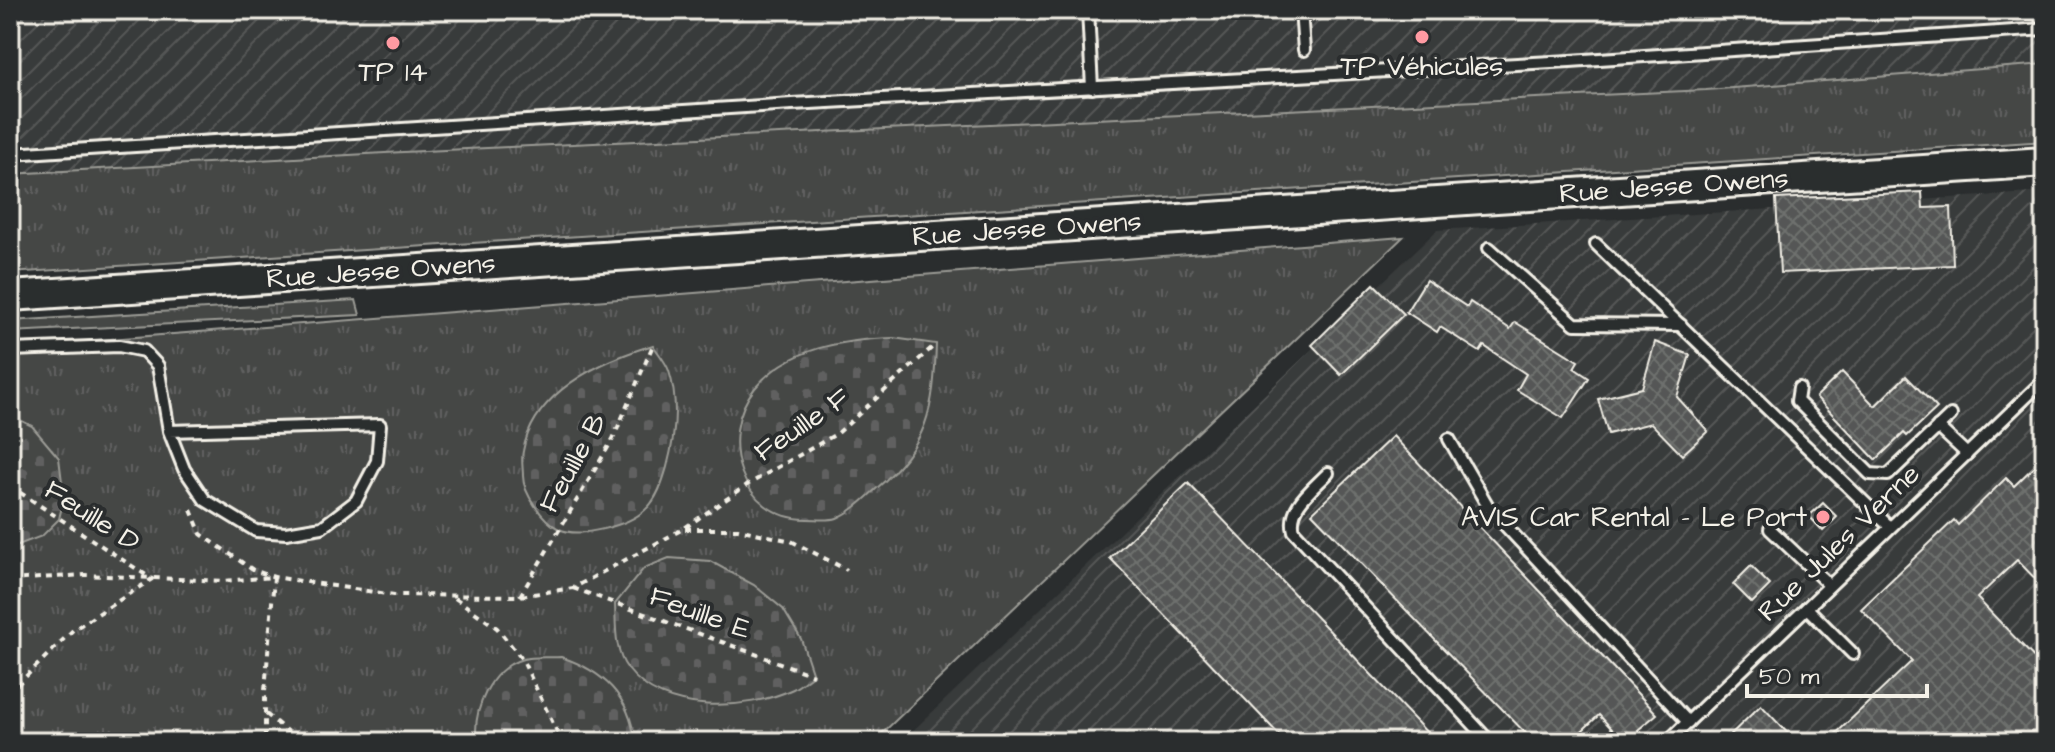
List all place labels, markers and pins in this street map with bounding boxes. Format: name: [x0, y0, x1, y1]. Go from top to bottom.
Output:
marker: TP Véhicules: [1413, 28, 1431, 46]
marker: TP 14: [384, 34, 402, 52]
place label: TP Véhicules: [1341, 47, 1503, 86]
place label: TP 14: [358, 53, 428, 92]
place label: AVIS Car Rental - Le Port: [1461, 498, 1808, 537]
marker: AVIS Car Rental - Le Port: [1814, 508, 1832, 526]

